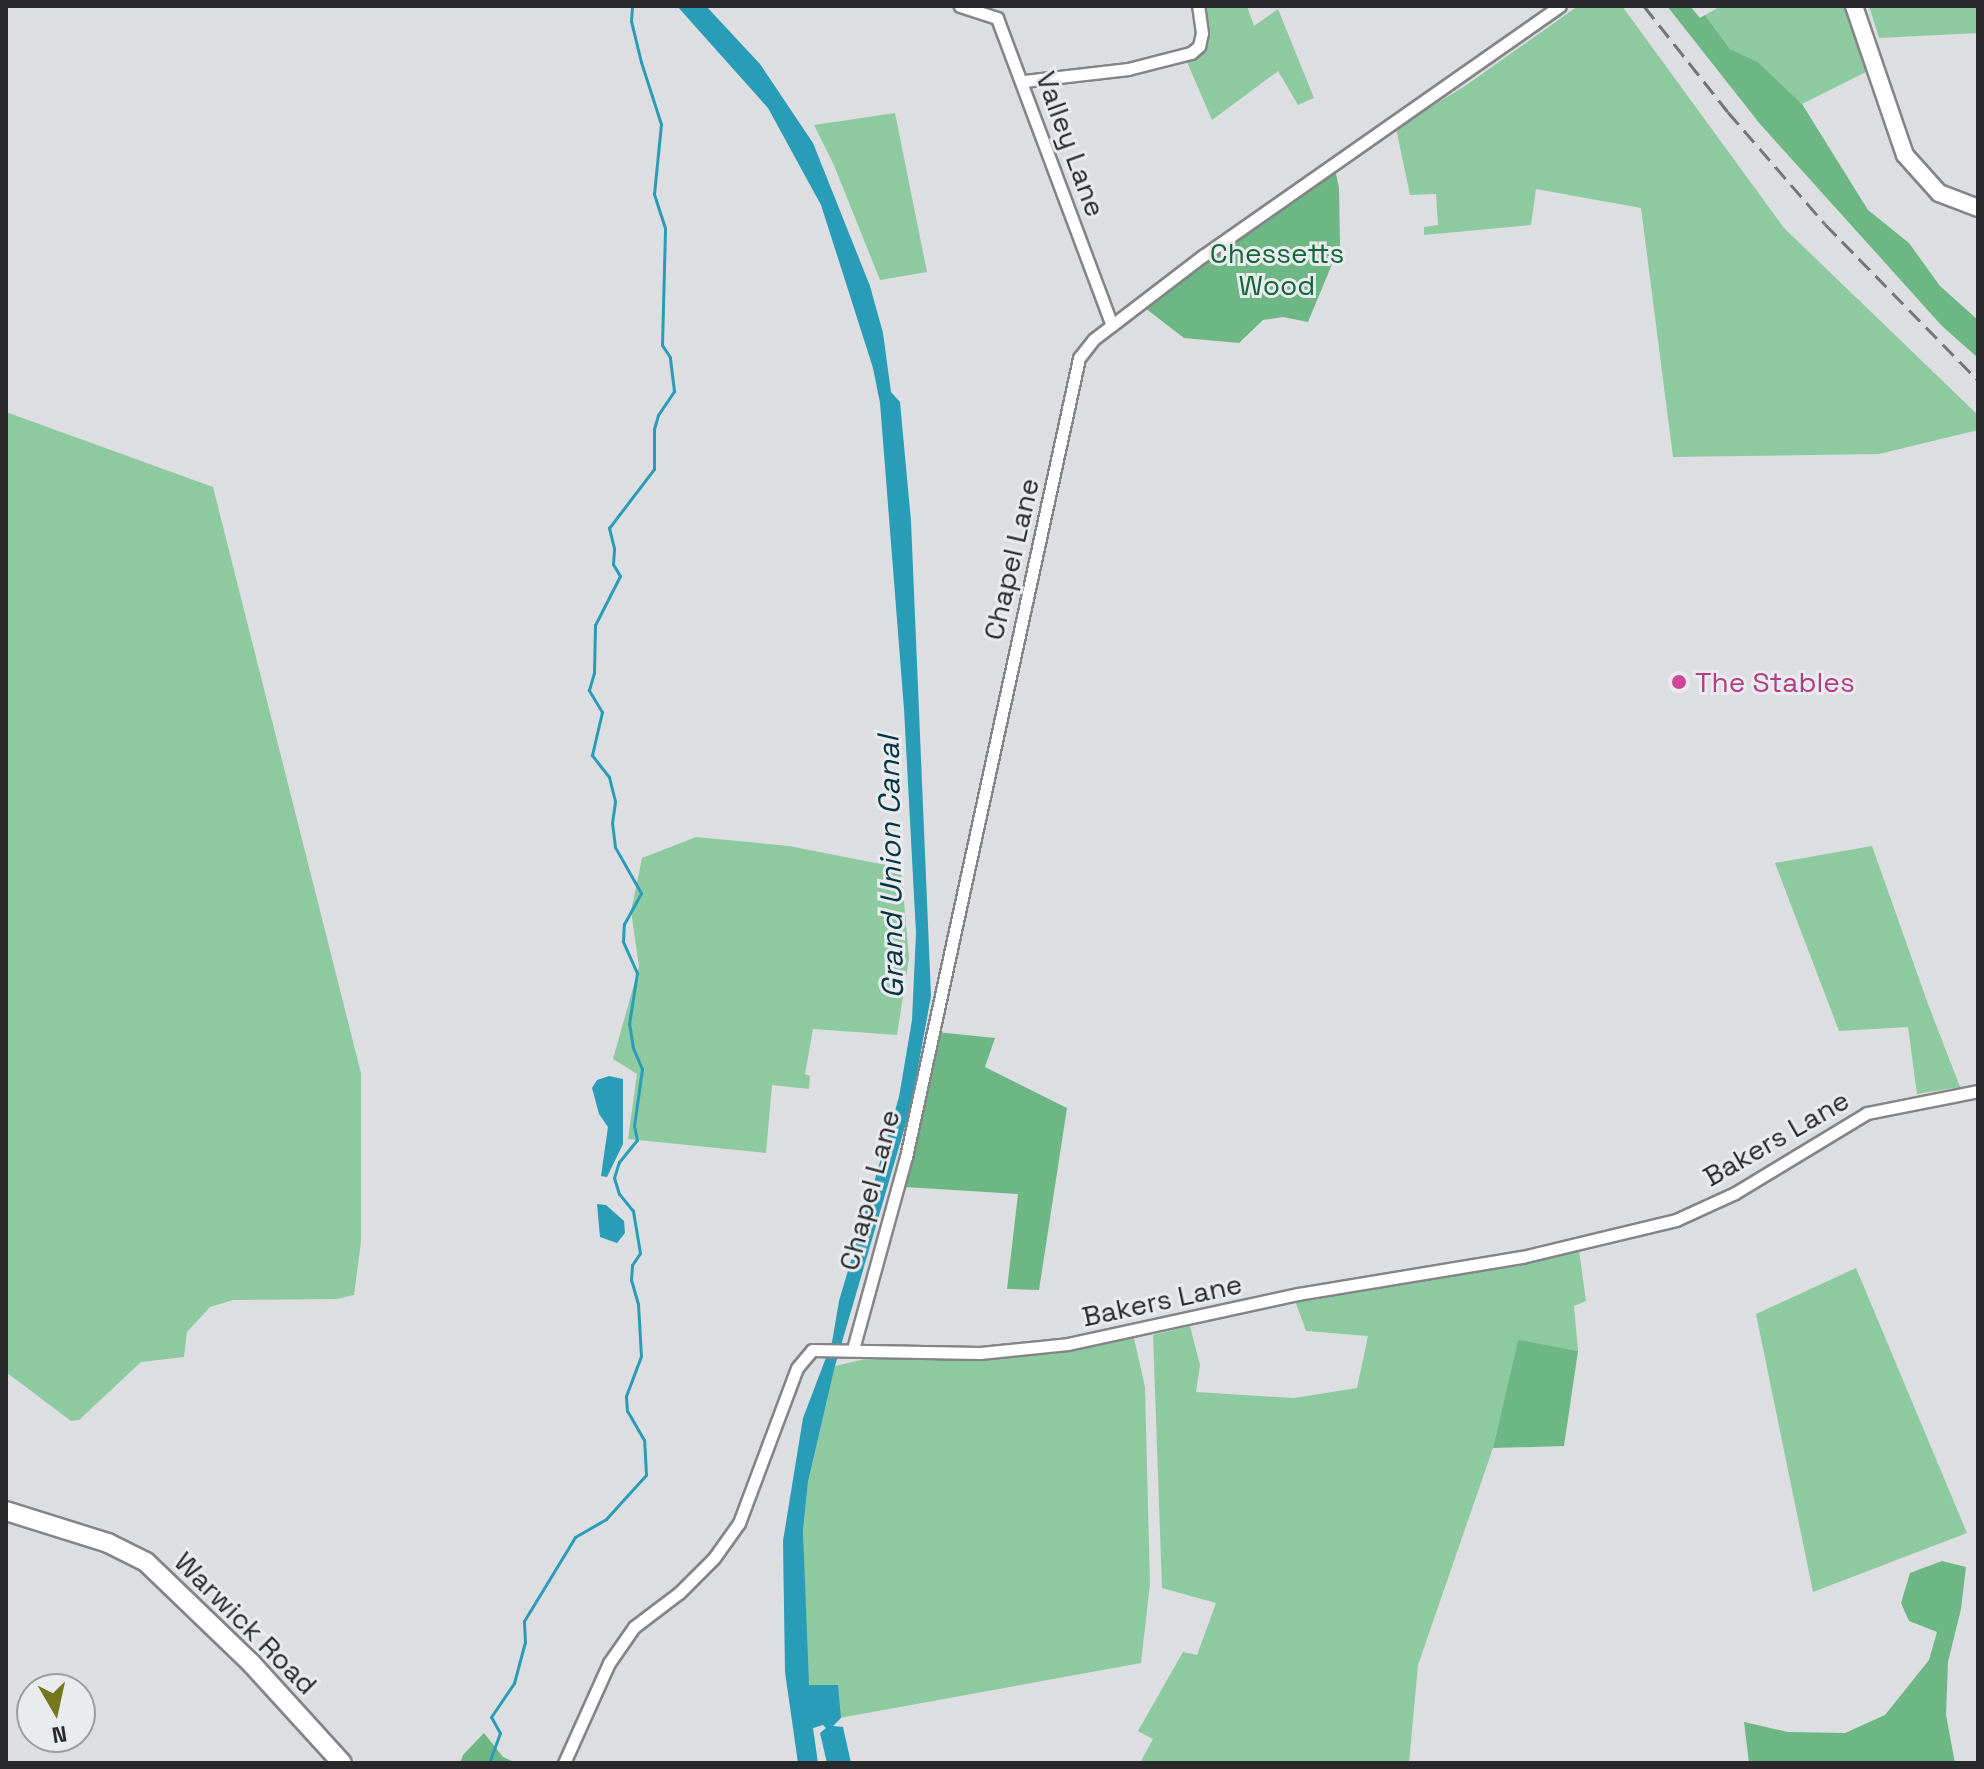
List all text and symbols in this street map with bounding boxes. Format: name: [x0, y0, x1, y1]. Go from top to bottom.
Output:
street label: Valley Lane: [1029, 67, 1113, 221]
park label: Chessetts Wood: [1210, 236, 1344, 302]
street label: Chapel Lane: [976, 475, 1046, 643]
place label: The Stables: [1695, 665, 1855, 699]
marker: The Stables: [1670, 673, 1688, 691]
water label: Grand Union Canal: [871, 735, 911, 999]
street label: Bakers Lane: [1697, 1083, 1855, 1193]
street label: Chapel Lane: [831, 1106, 907, 1274]
street label: Bakers Lane: [1079, 1267, 1245, 1333]
street label: Warwick Road: [168, 1545, 324, 1701]
north arrow: [16, 1673, 96, 1753]
text: N: [50, 1720, 69, 1750]

